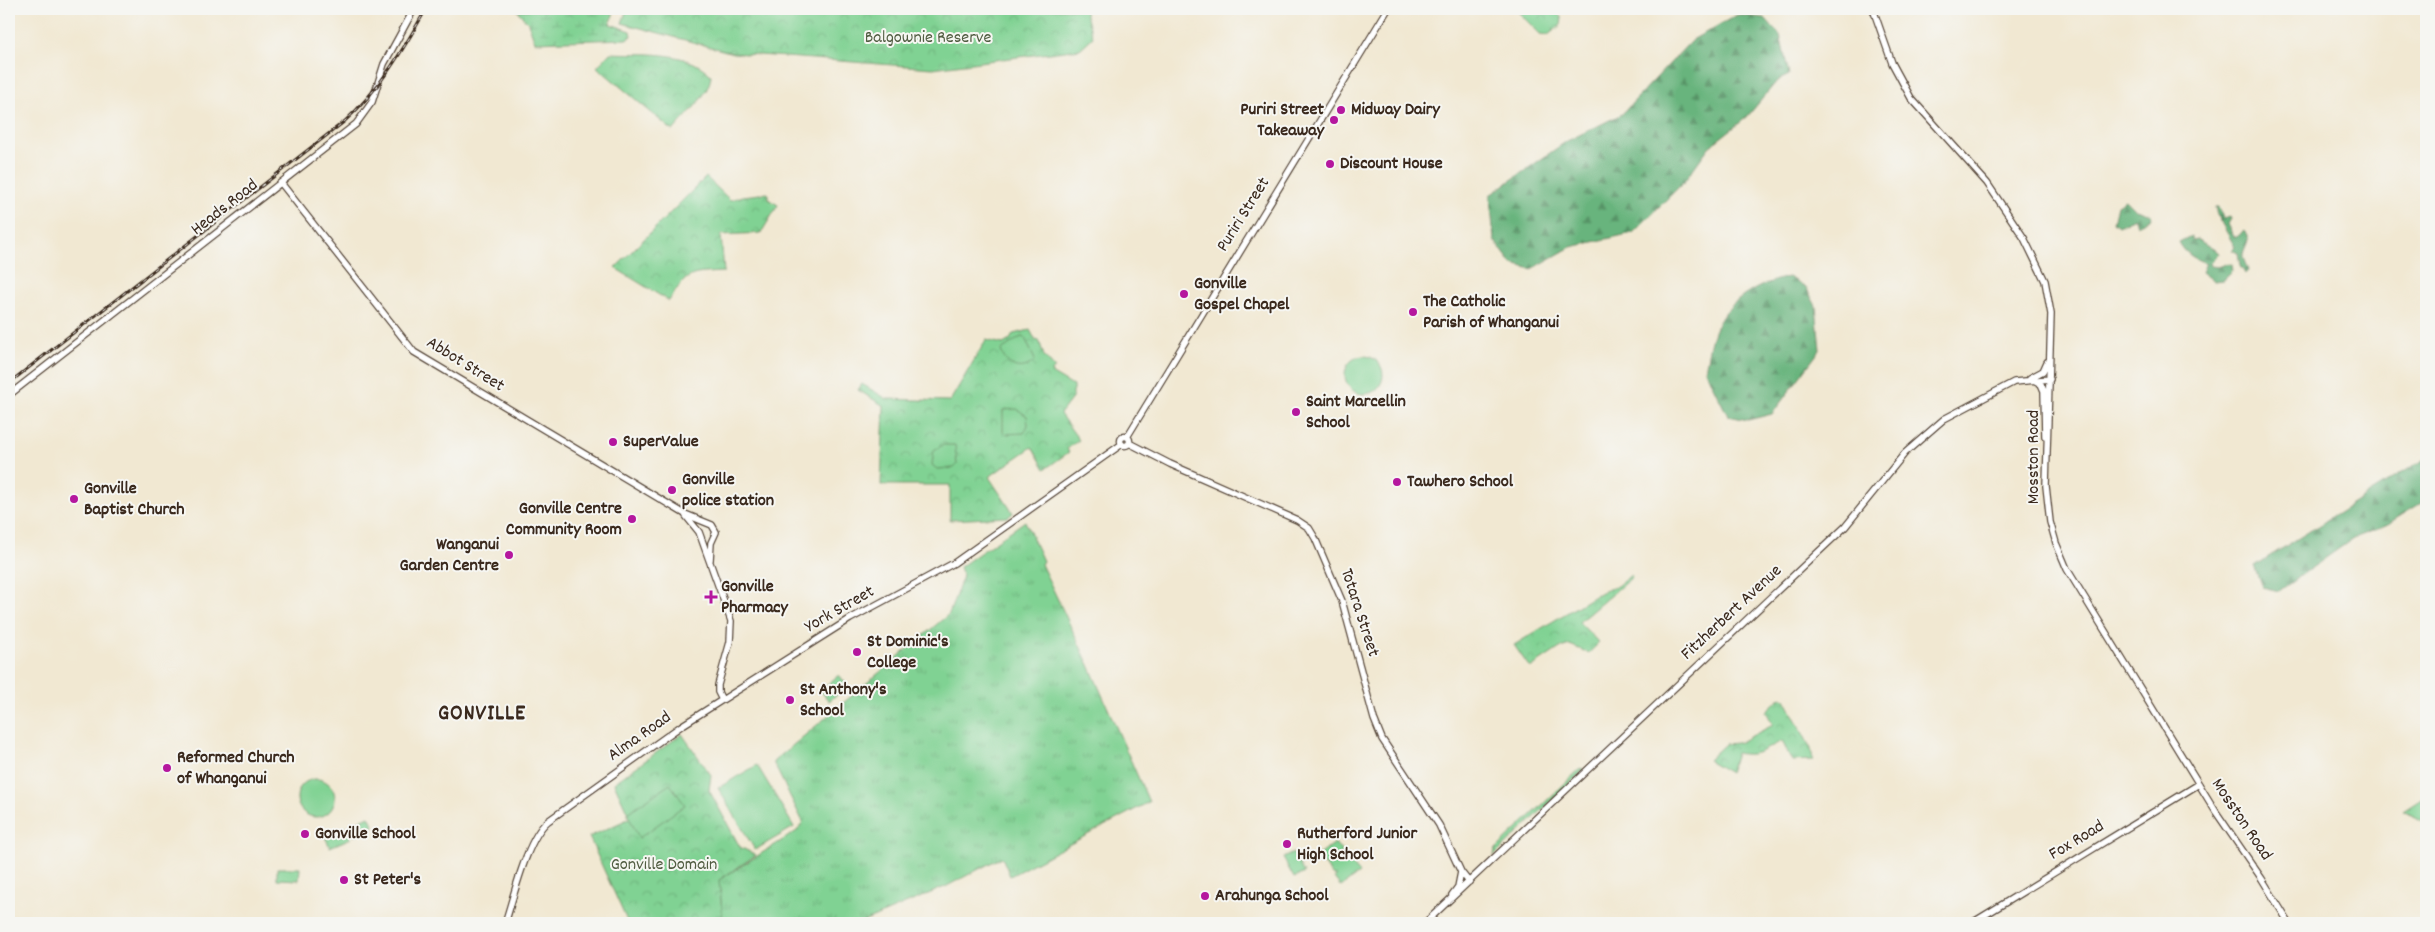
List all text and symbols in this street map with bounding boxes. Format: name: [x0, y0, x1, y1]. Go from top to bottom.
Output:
park label: Balgownie Reserve: [865, 26, 991, 51]
place label: Puriri Street Takeaway: [1240, 98, 1325, 144]
place label: Midway Dairy: [1351, 98, 1440, 123]
marker: Midway Dairy: [1335, 104, 1347, 116]
marker: Puriri Street Takeaway: [1328, 114, 1340, 126]
place label: Discount House: [1340, 152, 1443, 177]
marker: Discount House: [1324, 158, 1336, 170]
street label: Puriri Street: [1211, 173, 1277, 257]
street label: Heads Road: [186, 174, 264, 242]
place label: Gonville Gospel Chapel: [1194, 272, 1290, 318]
marker: Gonville Gospel Chapel: [1178, 288, 1190, 300]
place label: The Catholic Parish of Whanganui: [1423, 290, 1560, 336]
marker: The Catholic Parish of Whanganui: [1407, 306, 1419, 318]
street label: Abbot Street: [421, 331, 509, 399]
place label: Saint Marcellin School: [1306, 390, 1406, 436]
marker: Saint Marcellin School: [1290, 406, 1302, 418]
street label: Mosston Road: [2022, 410, 2047, 504]
place label: SuperValue: [623, 430, 699, 455]
marker: SuperValue: [607, 436, 619, 448]
place label: Gonville police station: [682, 468, 774, 514]
place label: Tawhero School: [1407, 470, 1514, 495]
marker: Tawhero School: [1391, 476, 1403, 488]
place label: Gonville Baptist Church: [84, 477, 185, 523]
marker: Gonville police station: [666, 484, 678, 496]
marker: Gonville Baptist Church: [68, 493, 80, 505]
place label: Gonville Centre Community Room: [506, 497, 622, 543]
marker: Gonville Centre Community Room: [626, 513, 638, 525]
place label: Wanganui Garden Centre: [400, 533, 500, 579]
marker: Wanganui Garden Centre: [503, 549, 515, 561]
street label: Fitzherbert Avenue: [1676, 559, 1788, 666]
street label: Totara Street: [1333, 566, 1385, 661]
place label: Gonville Pharmacy: [721, 575, 789, 621]
street label: York Street: [801, 580, 880, 640]
marker: Gonville Pharmacy: [705, 591, 717, 603]
place label: St Dominic's College: [867, 630, 949, 676]
marker: St Dominic's College: [851, 646, 863, 658]
place label: St Anthony's School: [800, 678, 887, 724]
marker: St Anthony's School: [784, 694, 796, 706]
district label: GONVILLE: [438, 699, 526, 730]
street label: Alma Road: [603, 706, 677, 768]
place label: Reformed Church of Whanganui: [177, 746, 295, 792]
marker: Reformed Church of Whanganui: [161, 762, 173, 774]
street label: Mosston Road: [2204, 774, 2278, 866]
street label: Fox Road: [2045, 815, 2109, 867]
place label: Gonville School: [315, 822, 416, 847]
place label: Rutherford Junior High School: [1297, 822, 1418, 868]
marker: Gonville School: [299, 828, 311, 840]
marker: Rutherford Junior High School: [1281, 838, 1293, 850]
park label: Gonville Domain: [611, 853, 717, 878]
place label: St Peter's: [354, 868, 422, 893]
marker: St Peter's: [338, 874, 350, 886]
place label: Arahunga School: [1215, 884, 1329, 909]
marker: Arahunga School: [1199, 890, 1211, 902]

